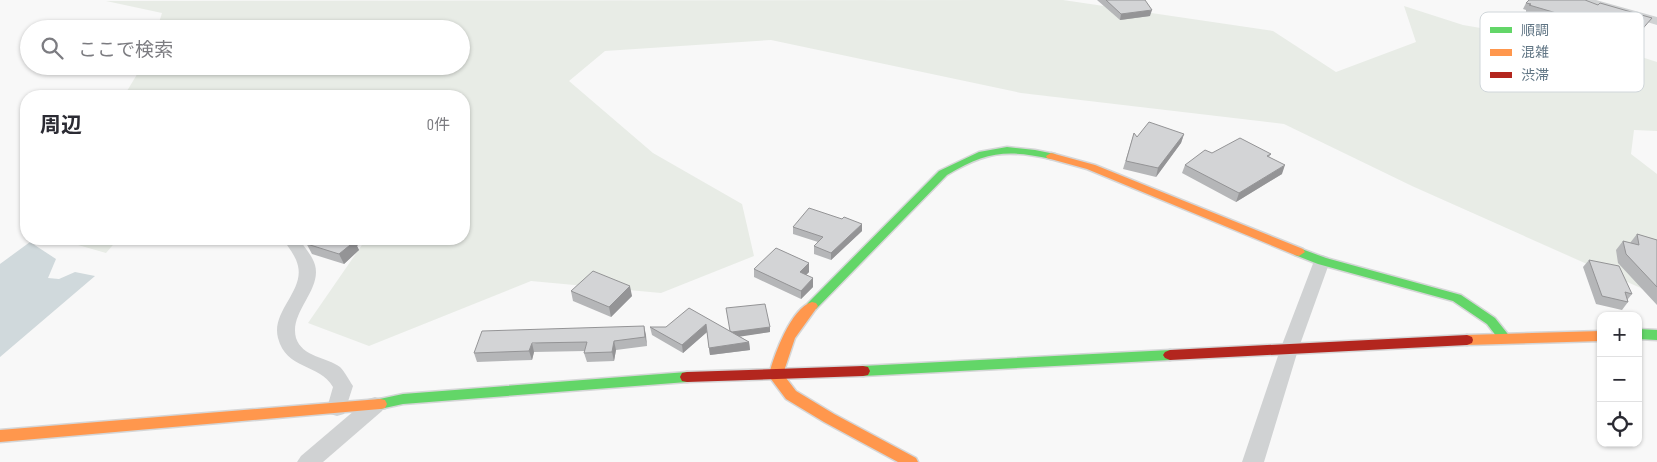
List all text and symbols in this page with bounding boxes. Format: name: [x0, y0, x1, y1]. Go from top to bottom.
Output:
legend: [1480, 12, 1644, 92]
search box: [20, 20, 470, 75]
text: 順調: [1521, 22, 1549, 39]
icon: search: [38, 34, 66, 62]
text: ここで検索: [78, 39, 173, 62]
text: 混雑: [1521, 44, 1549, 61]
text: 渋滞: [1521, 67, 1549, 84]
text: 周辺: [40, 113, 82, 138]
text: 0件: [427, 116, 450, 135]
map controls: [1597, 312, 1642, 447]
button: +: [1597, 312, 1642, 357]
button: −: [1597, 357, 1642, 402]
button: locate: [1597, 402, 1642, 447]

